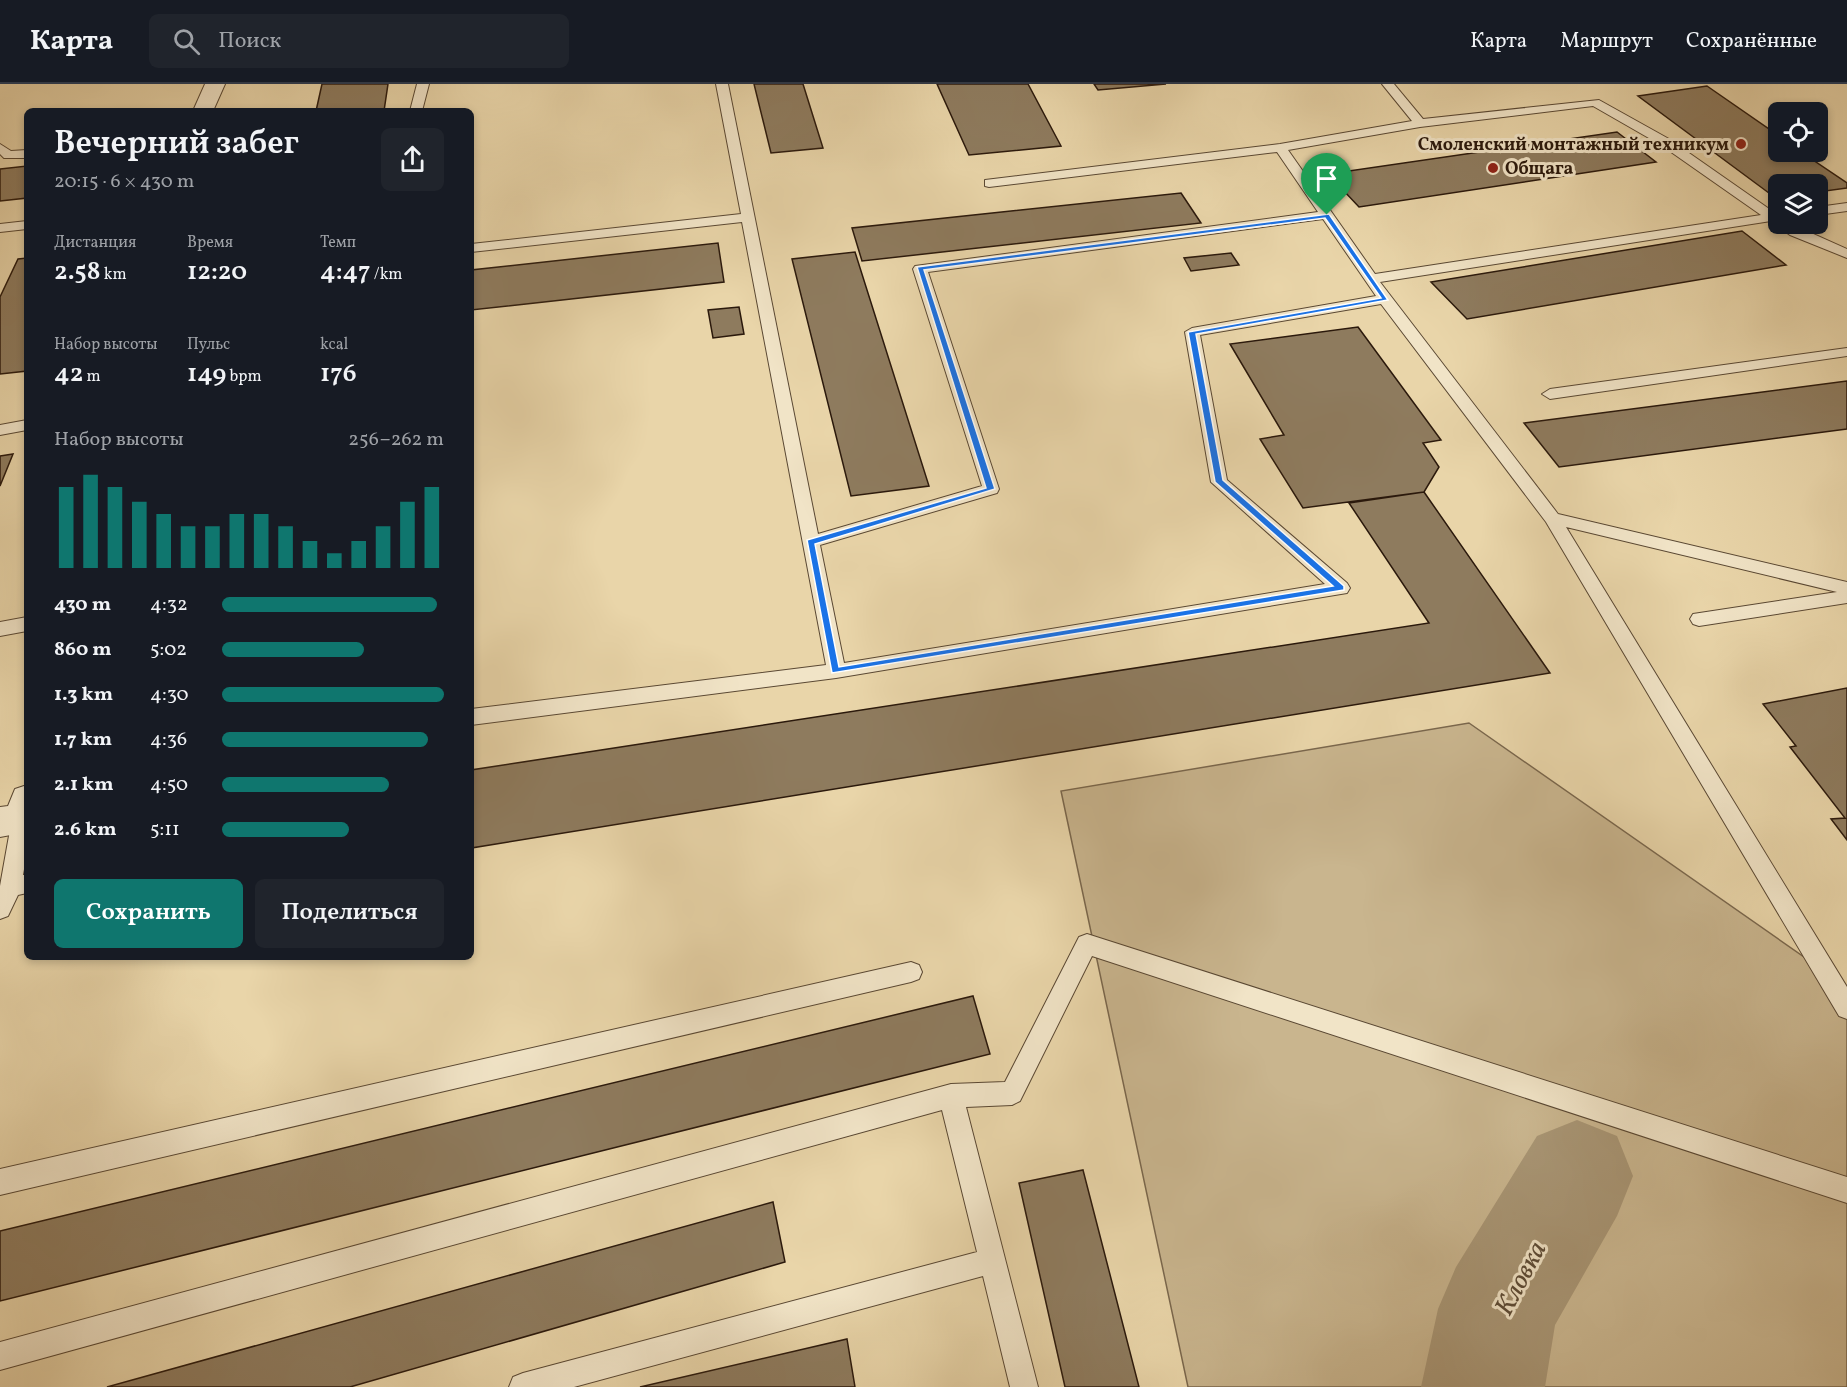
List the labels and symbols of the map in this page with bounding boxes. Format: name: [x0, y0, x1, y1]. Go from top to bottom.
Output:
place label: Смоленский монтажный техникум: [1418, 133, 1730, 158]
marker: Смоленский монтажный техникум: [1734, 137, 1748, 151]
pin: [1301, 153, 1352, 215]
place label: Общага: [1505, 157, 1574, 182]
marker: Общага: [1486, 161, 1500, 175]
water label: Кловка: [1486, 1235, 1557, 1323]

